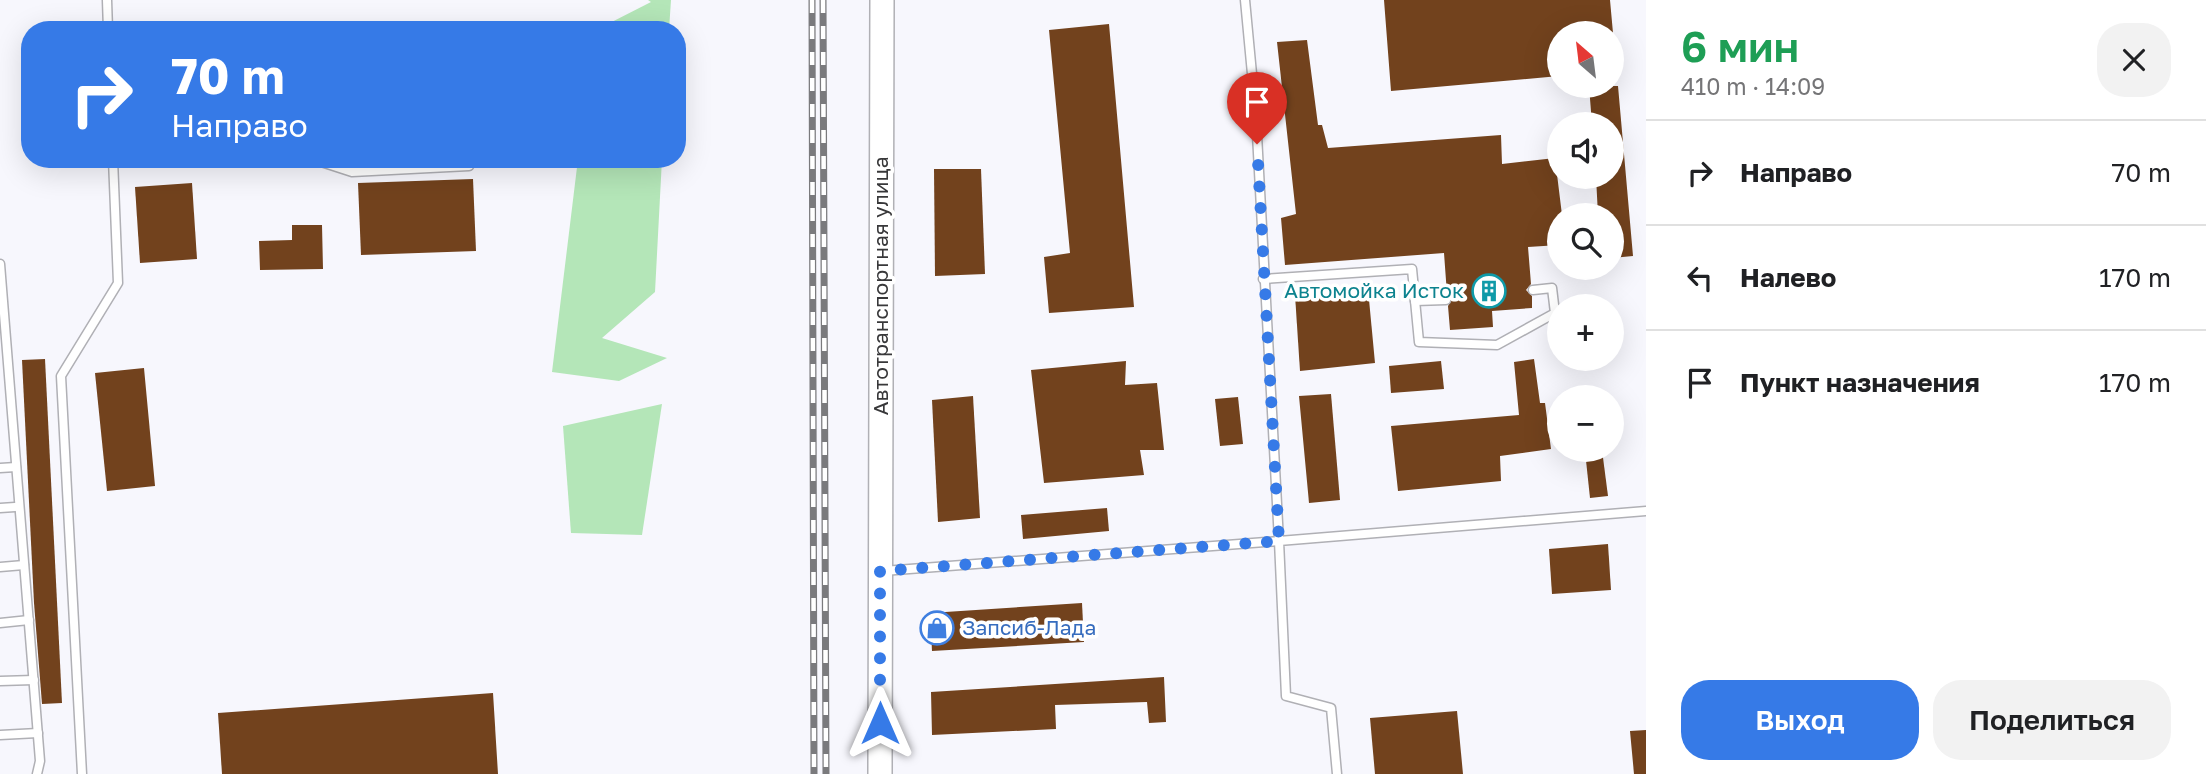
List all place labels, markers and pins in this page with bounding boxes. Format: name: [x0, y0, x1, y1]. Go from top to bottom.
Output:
pin: [1227, 72, 1287, 144]
building icon: Автомойка Исток: [1470, 272, 1508, 310]
place label: Автомойка Исток: [1284, 277, 1464, 303]
shop icon: Запсиб-Лада: [918, 609, 956, 647]
place label: Запсиб-Лада: [962, 614, 1096, 640]

